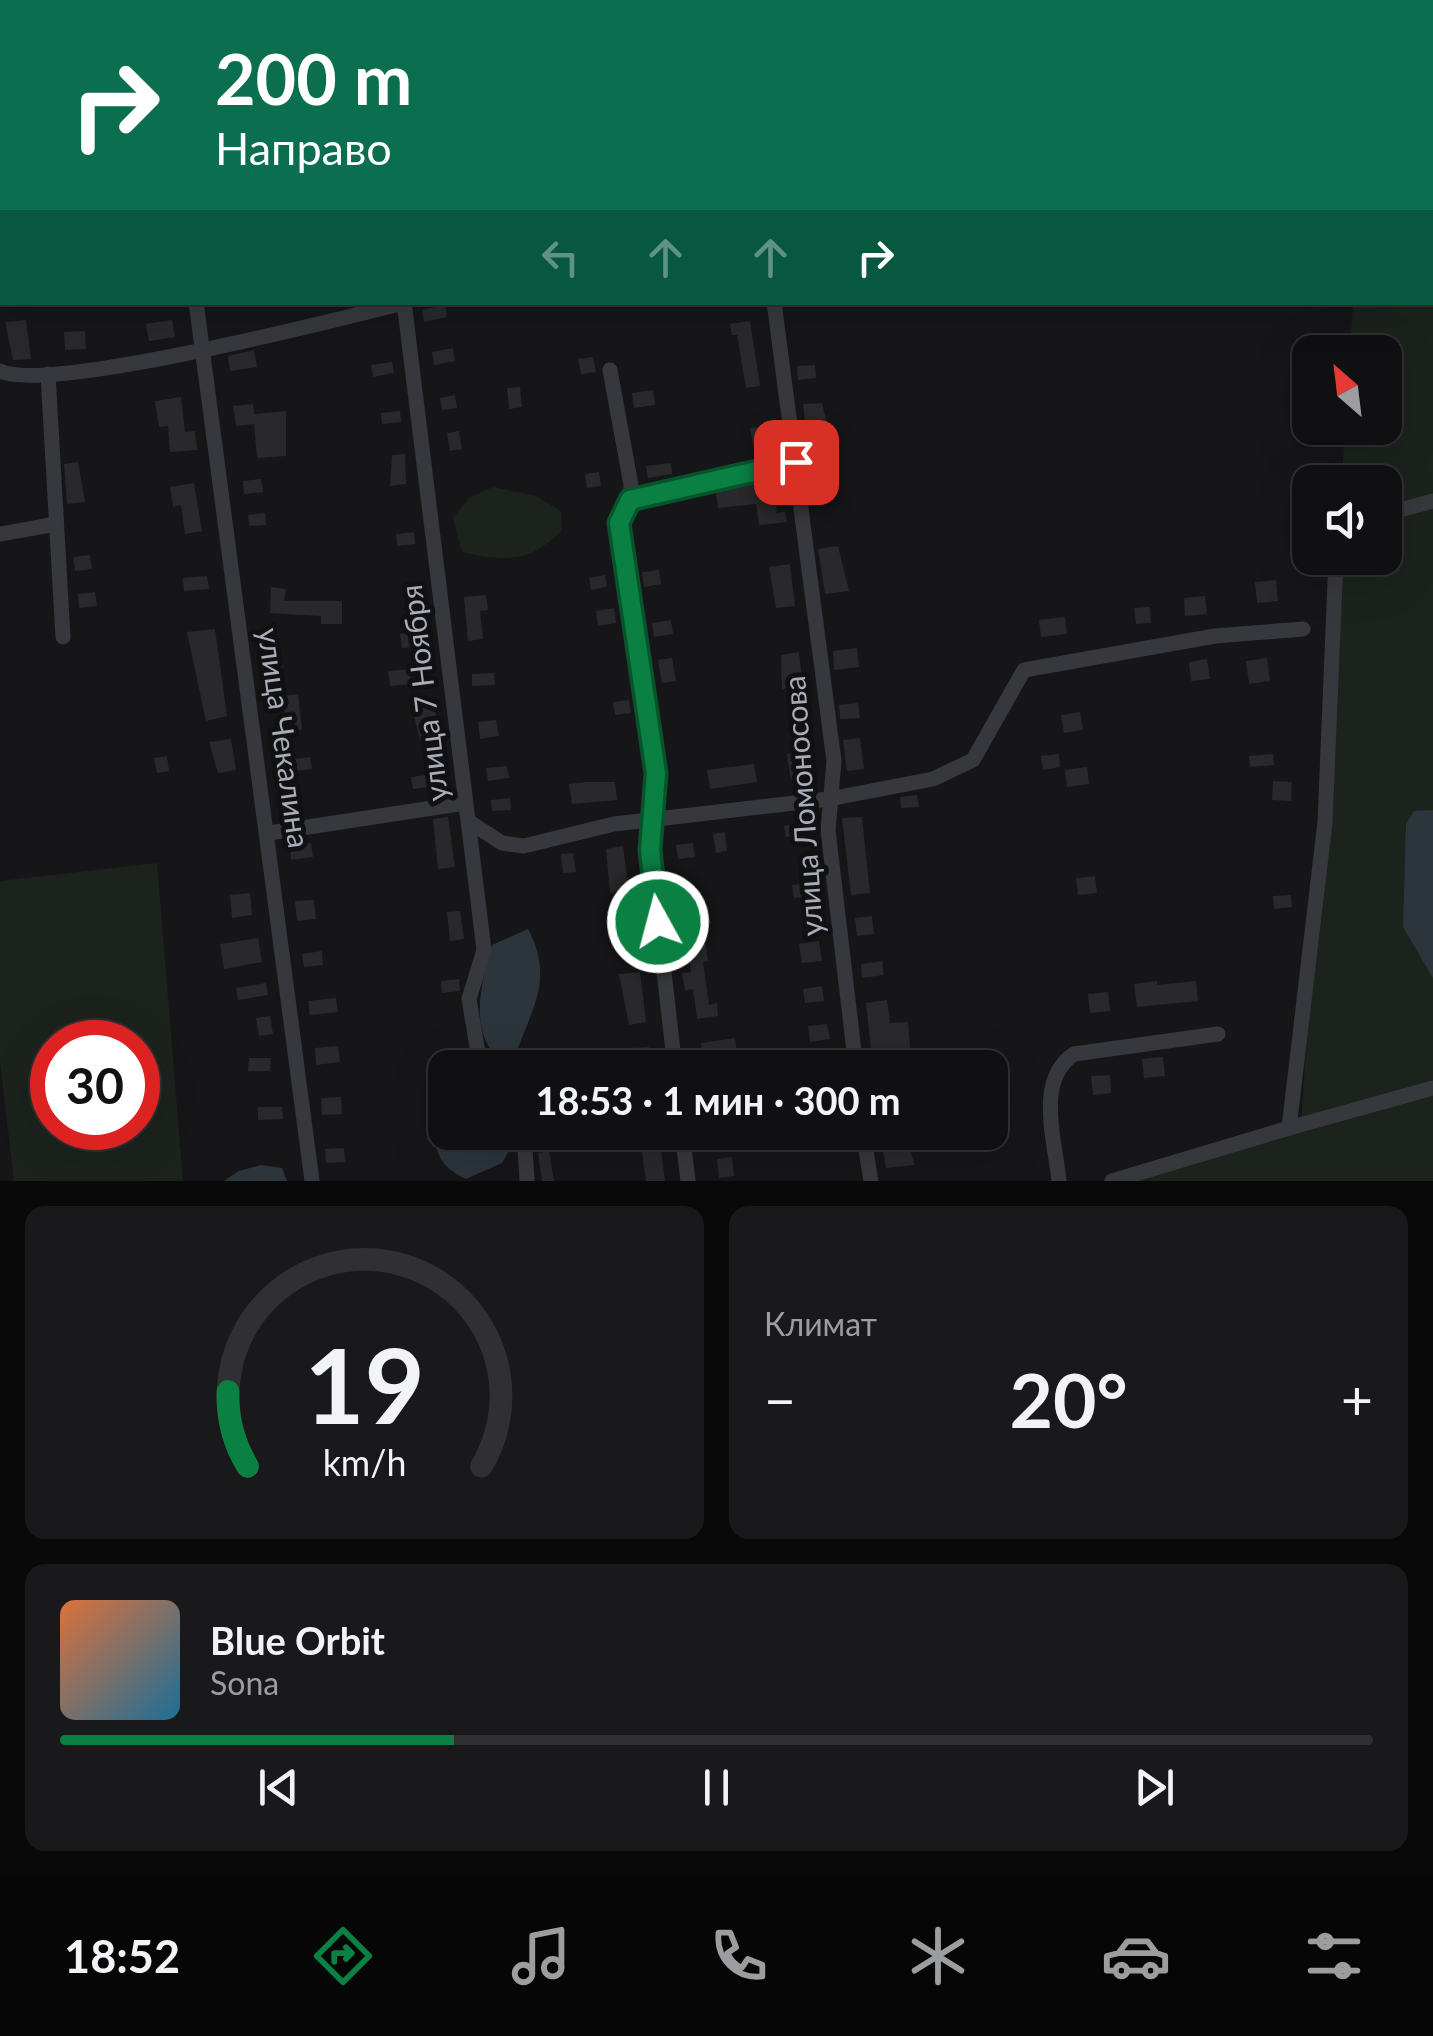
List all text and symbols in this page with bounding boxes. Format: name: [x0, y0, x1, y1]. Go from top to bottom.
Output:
text: 200 m: [215, 36, 412, 120]
icon: right: [50, 40, 180, 170]
text: Направо: [215, 121, 392, 175]
icon: left: [533, 230, 588, 285]
icon: ahead: [638, 230, 693, 285]
icon: ahead: [743, 230, 798, 285]
icon: right: [848, 230, 903, 285]
north arrow: [1292, 335, 1402, 445]
map controls: [1292, 335, 1402, 575]
pin: [754, 420, 839, 505]
icon: arrive: [769, 435, 824, 490]
button: sound: [1292, 465, 1402, 575]
street label: улица 7 Ноября: [392, 583, 454, 804]
street label: улица Чекалина: [252, 625, 318, 850]
street label: улица Ломоносова: [775, 675, 829, 938]
position arrow: [606, 870, 710, 974]
speed limit sign: 30: [30, 1020, 160, 1150]
text: 18:53 · 1 мин · 300 m: [535, 1077, 901, 1123]
text: Климат: [764, 1304, 877, 1343]
text: 19: [304, 1321, 425, 1446]
text: 20°: [1009, 1354, 1128, 1444]
text: −: [764, 1366, 796, 1432]
text: +: [1341, 1366, 1373, 1432]
text: km/h: [323, 1441, 406, 1484]
text: Blue Orbit: [210, 1617, 385, 1663]
text: Sona: [210, 1663, 279, 1702]
icon: previous: [251, 1760, 306, 1815]
icon: pause: [689, 1760, 744, 1815]
icon: next: [1127, 1760, 1182, 1815]
icon: directions: [308, 1921, 378, 1991]
icon: music: [506, 1921, 576, 1991]
icon: phone: [704, 1921, 774, 1991]
icon: climate: [903, 1921, 973, 1991]
icon: car: [1101, 1921, 1171, 1991]
icon: filters: [1299, 1921, 1369, 1991]
text: 18:52: [64, 1929, 180, 1983]

